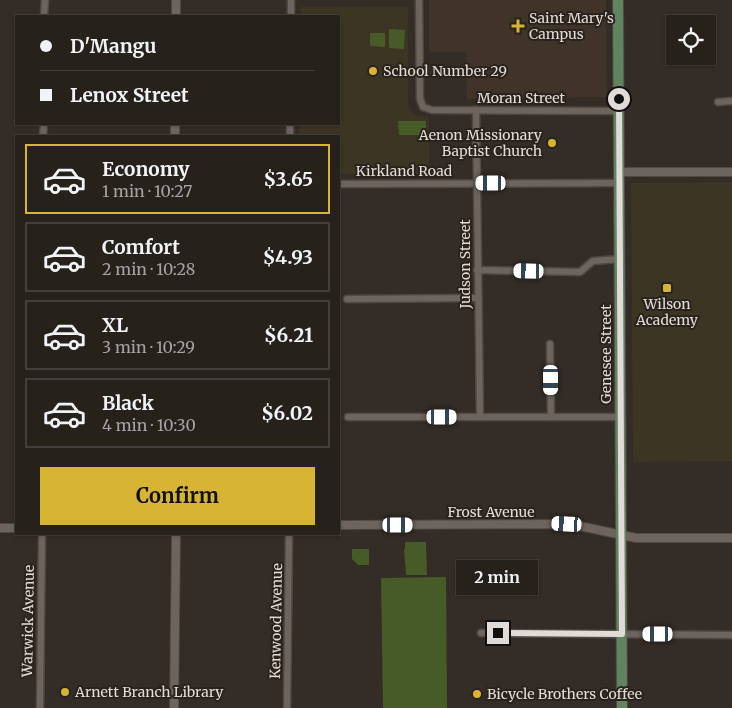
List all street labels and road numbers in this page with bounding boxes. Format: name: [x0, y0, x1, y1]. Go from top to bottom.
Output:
street label: Moran Street: [477, 89, 566, 107]
street label: Kirkland Road: [356, 162, 453, 180]
street label: Judson Street: [456, 219, 474, 310]
street label: Genesee Street: [597, 304, 615, 404]
street label: Frost Avenue: [447, 503, 535, 521]
street label: Kenwood Avenue: [266, 563, 286, 679]
street label: Warwick Avenue: [18, 565, 38, 678]

